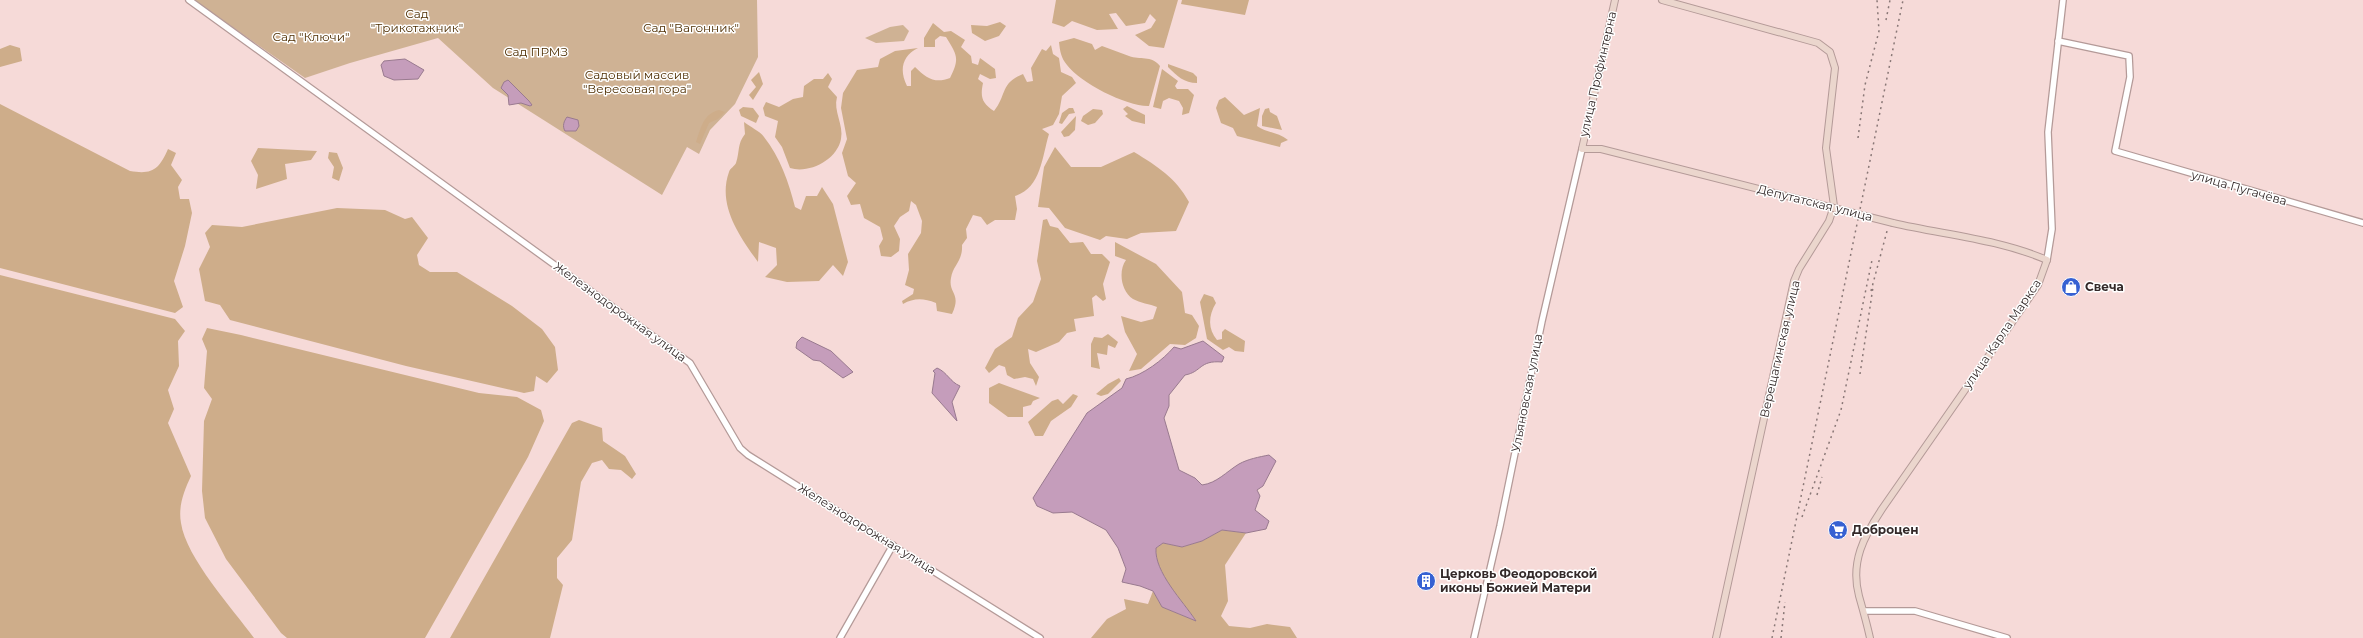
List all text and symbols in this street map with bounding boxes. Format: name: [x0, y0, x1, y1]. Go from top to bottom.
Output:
park label: Сад "Трикотажник": [371, 6, 463, 35]
street label: улица Профинтерна: [1576, 10, 1619, 139]
park label: Сад "Вагонник": [643, 20, 739, 35]
park label: Сад "Ключи": [272, 29, 350, 44]
park label: Сад ПРМЗ: [504, 44, 568, 59]
park label: Садовый массив "Вересовая гора": [583, 67, 691, 96]
street label: улица Пугачёва: [2189, 166, 2289, 208]
street label: Депутатская улица: [1756, 181, 1874, 224]
street label: Железнодорожная улица: [551, 258, 689, 365]
street label: улица Карла Маркса: [1959, 276, 2044, 392]
shop icon: Свеча: [2060, 276, 2082, 298]
street label: Верещагинская улица: [1756, 279, 1803, 419]
place label: Свеча: [2085, 279, 2124, 294]
street label: Ульяновская улица: [1508, 332, 1545, 453]
street label: Железнодорожная улица: [795, 480, 939, 577]
supermarket icon: Доброцен: [1827, 519, 1849, 541]
place label: Доброцен: [1852, 522, 1919, 537]
place label: Церковь Феодоровской иконы Божией Матери: [1440, 566, 1597, 595]
building icon: Церковь Феодоровской иконы Божией Матери: [1415, 570, 1437, 592]

